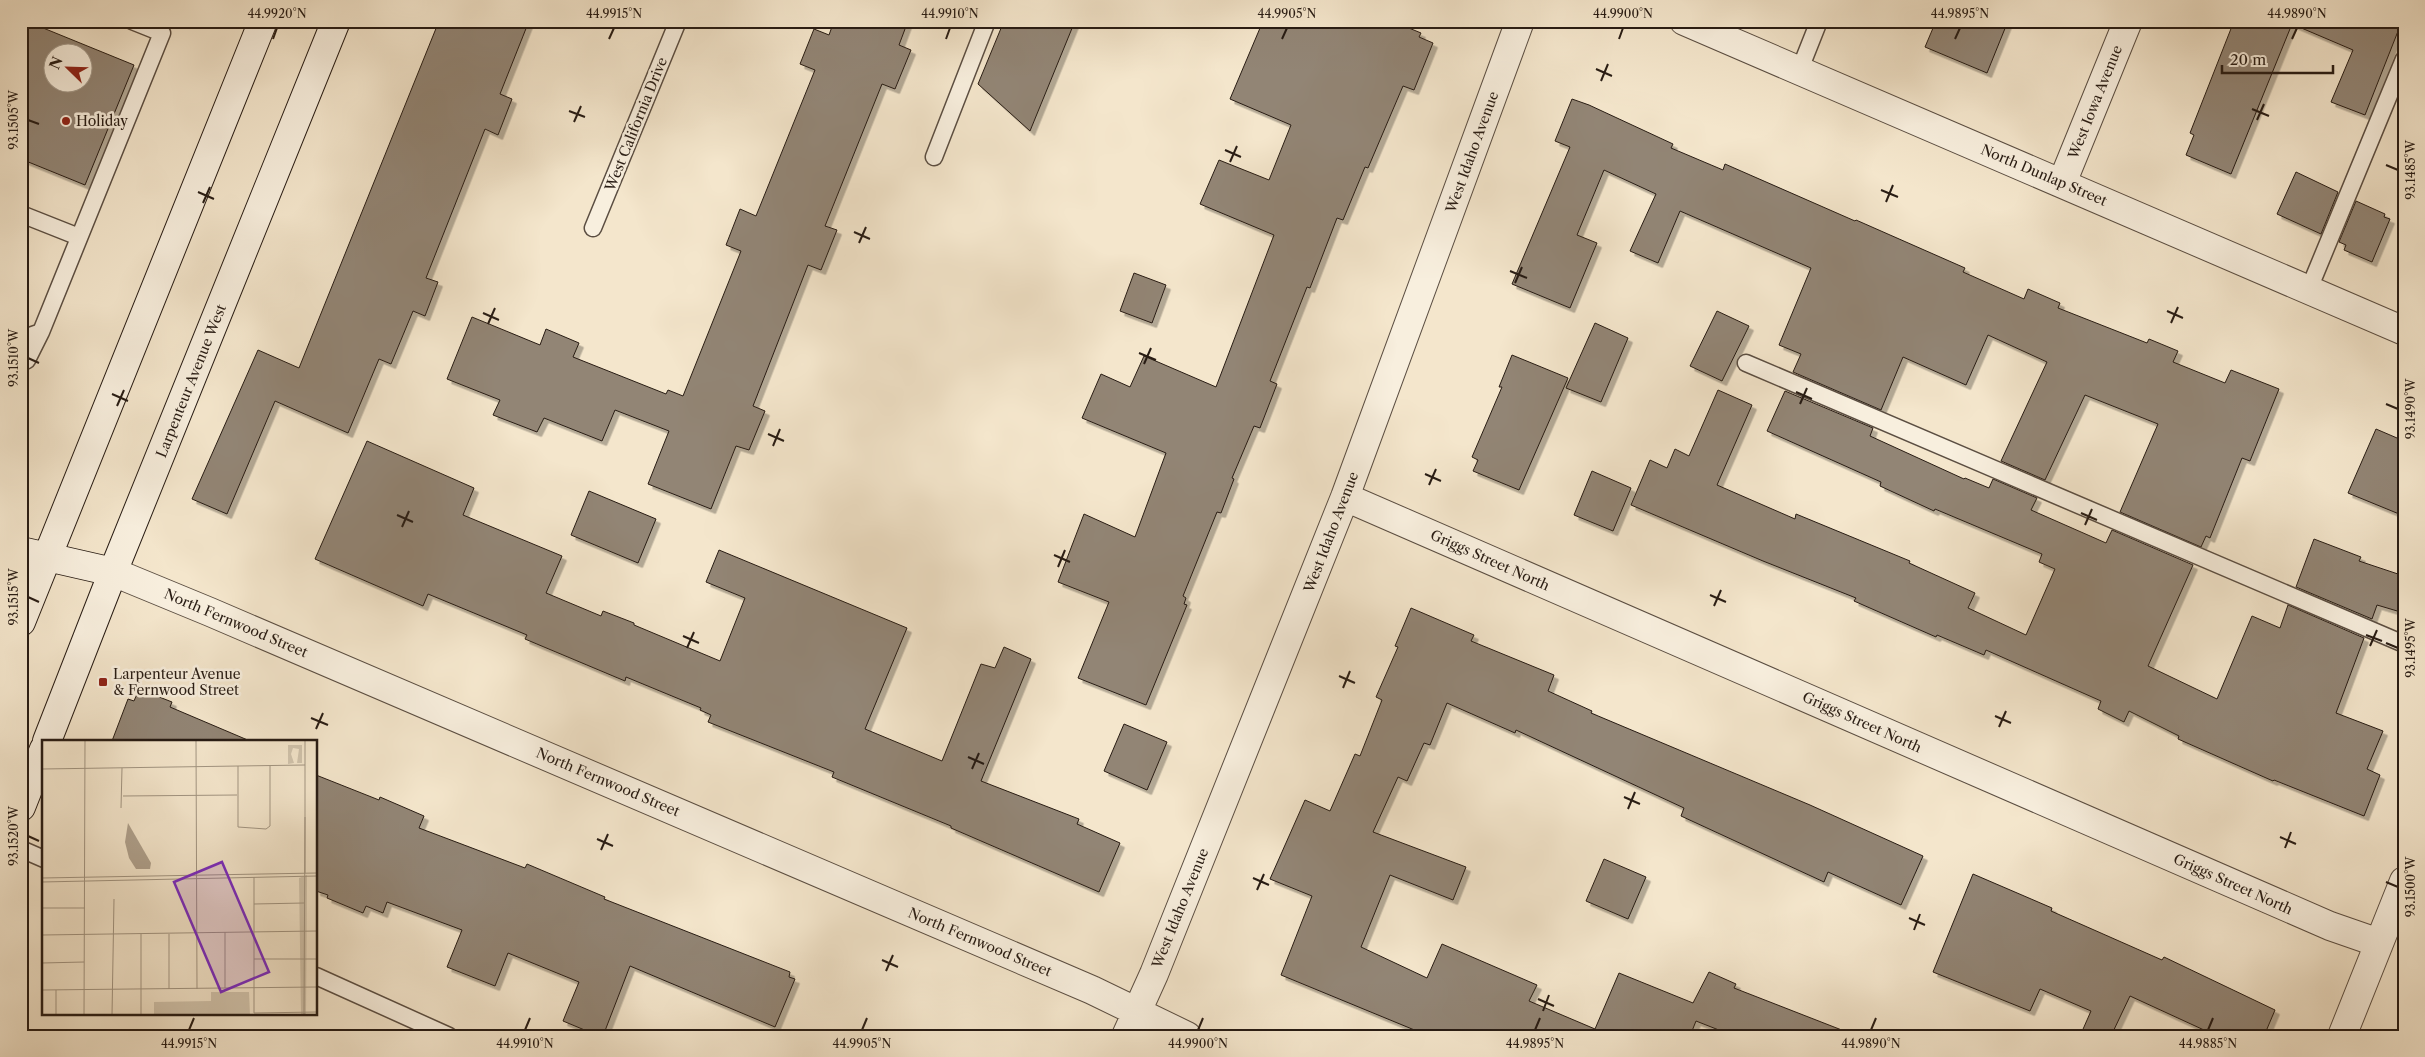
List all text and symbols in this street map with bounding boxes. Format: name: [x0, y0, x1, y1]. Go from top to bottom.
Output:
text: 44.9920°N: [247, 6, 307, 21]
text: 44.9915°N: [586, 6, 642, 21]
text: 44.9910°N: [921, 6, 979, 21]
text: 44.9905°N: [1258, 6, 1316, 21]
text: 44.9900°N: [1593, 6, 1653, 21]
text: 44.9895°N: [1931, 6, 1989, 21]
text: 44.9890°N: [2267, 6, 2327, 21]
north arrow: [42, 42, 92, 92]
street label: West Iowa Avenue: [2064, 42, 2126, 162]
scale bar: [2222, 42, 2334, 74]
text: 20 m: [2230, 50, 2266, 69]
text: N: [45, 54, 67, 72]
street label: West California Drive: [601, 54, 671, 195]
text: 93.1505°W: [6, 89, 21, 150]
street label: West Idaho Avenue: [1441, 89, 1502, 216]
place label: Holiday: [76, 112, 128, 130]
marker: Holiday: [60, 115, 72, 127]
text: 93.1485°W: [2403, 139, 2418, 200]
street label: North Dunlap Street: [1978, 140, 2110, 210]
street label: Larpenteur Avenue West: [152, 302, 230, 460]
text: 93.1510°W: [6, 328, 21, 387]
text: 93.1490°W: [2403, 378, 2418, 439]
street label: West Idaho Avenue: [1299, 469, 1362, 596]
street label: Griggs Street North: [1428, 526, 1553, 595]
text: 93.1515°W: [6, 568, 21, 626]
street label: North Fernwood Street: [162, 585, 310, 661]
text: 93.1495°W: [2403, 617, 2418, 678]
place label: Larpenteur Avenue & Fernwood Street: [113, 665, 241, 699]
marker: Larpenteur Avenue & Fernwood Street: [97, 676, 109, 688]
street label: Griggs Street North: [1800, 688, 1925, 757]
inset map: [42, 740, 318, 1014]
street label: North Fernwood Street: [534, 744, 682, 820]
text: 93.1520°W: [6, 805, 21, 866]
street label: West Idaho Avenue: [1147, 845, 1212, 972]
street label: Griggs Street North: [2171, 850, 2296, 919]
text: 93.1500°W: [2403, 856, 2418, 917]
street label: North Fernwood Street: [906, 904, 1054, 980]
text: 44.9915°N: [161, 1036, 217, 1051]
text: 44.9910°N: [496, 1036, 554, 1051]
text: 44.9905°N: [833, 1036, 891, 1051]
text: 44.9900°N: [1168, 1036, 1228, 1051]
text: 44.9895°N: [1506, 1036, 1564, 1051]
text: 44.9890°N: [1841, 1036, 1901, 1051]
text: 44.9885°N: [2179, 1036, 2237, 1051]

